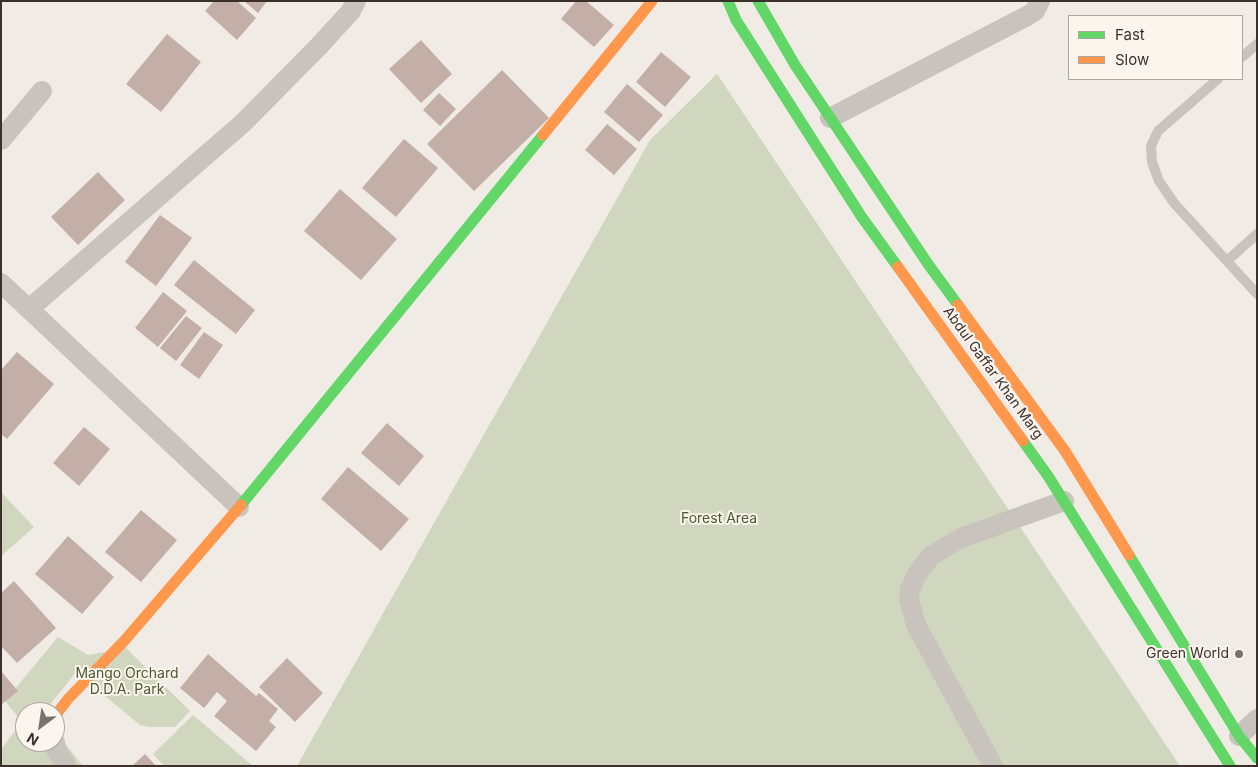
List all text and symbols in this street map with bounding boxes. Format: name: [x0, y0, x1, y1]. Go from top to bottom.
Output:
legend: [1068, 15, 1243, 80]
text: Fast: [1115, 25, 1145, 44]
text: Slow: [1115, 50, 1149, 69]
street label: Abdul Gaffar Khan Marg: [939, 304, 1047, 442]
park label: Forest Area: [681, 511, 757, 527]
place label: Green World: [1146, 646, 1229, 662]
marker: Green World: [1233, 648, 1245, 660]
park label: Mango Orchard D.D.A. Park: [75, 666, 179, 699]
north arrow: [15, 702, 65, 752]
text: N: [24, 729, 41, 749]

